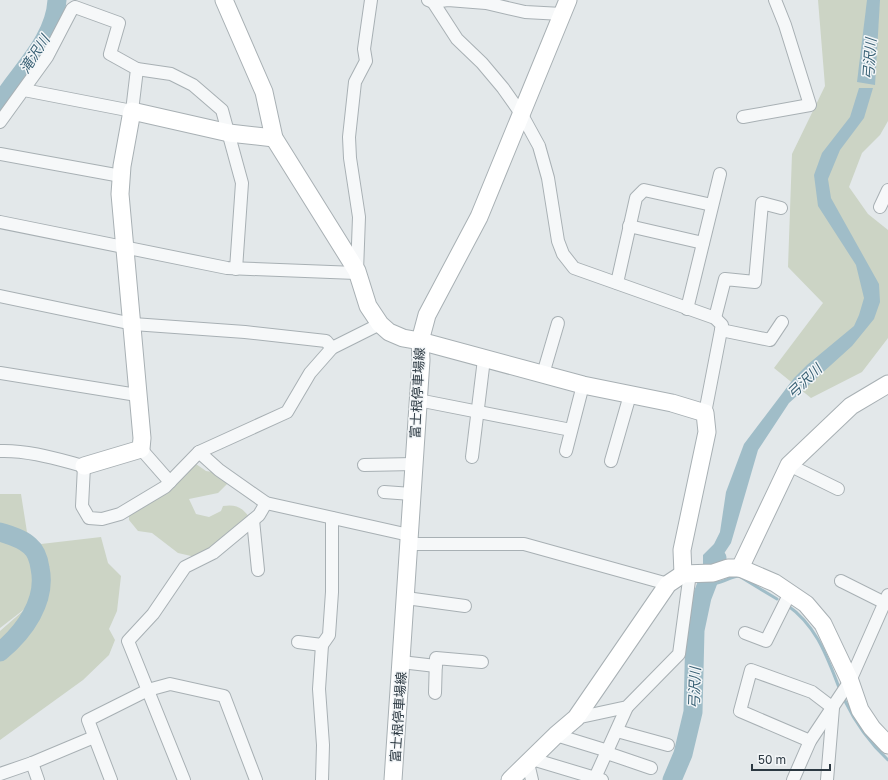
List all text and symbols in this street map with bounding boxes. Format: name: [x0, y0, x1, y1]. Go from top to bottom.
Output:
water label: 滝沢川: [15, 30, 54, 76]
water label: 弓沢川: [859, 35, 879, 81]
street label: 富士根停車場線: [407, 347, 427, 439]
water label: 弓沢川: [783, 359, 826, 402]
water label: 弓沢川: [685, 665, 703, 709]
street label: 富士根停車場線: [387, 671, 409, 763]
scale bar: [752, 746, 830, 772]
text: 50 m: [758, 752, 786, 767]

